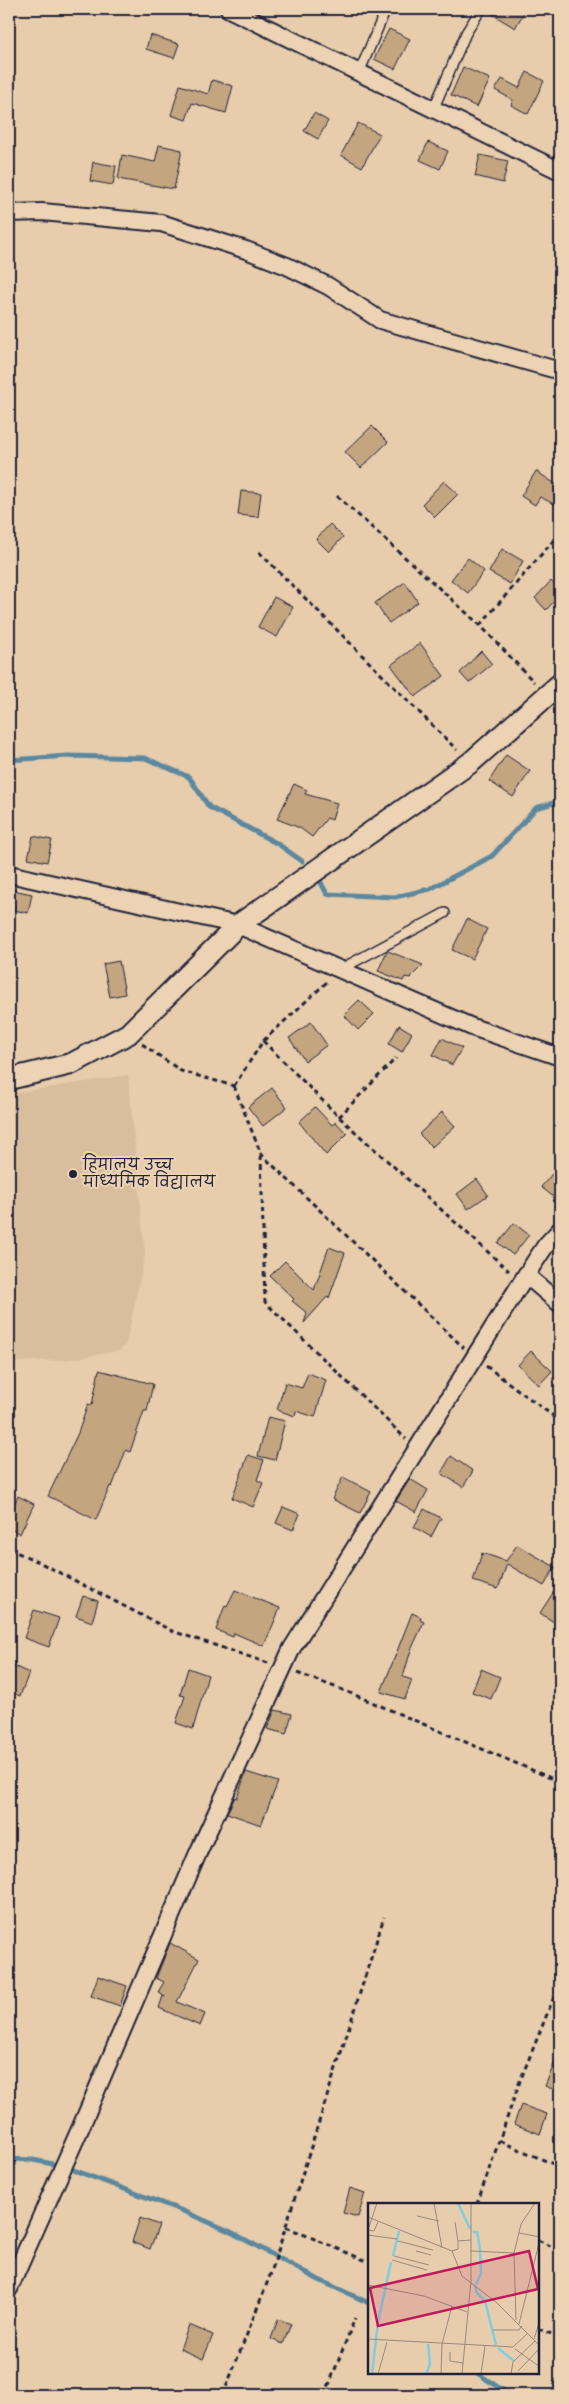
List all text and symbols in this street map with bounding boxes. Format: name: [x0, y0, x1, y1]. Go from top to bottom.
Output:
place label: हिमालय उच्च माध्यमिक विद्यालय: [82, 1153, 216, 1191]
marker: हिमालय उच्च माध्यमिक विद्यालय: [67, 1168, 79, 1180]
inset map: [368, 2203, 539, 2374]

